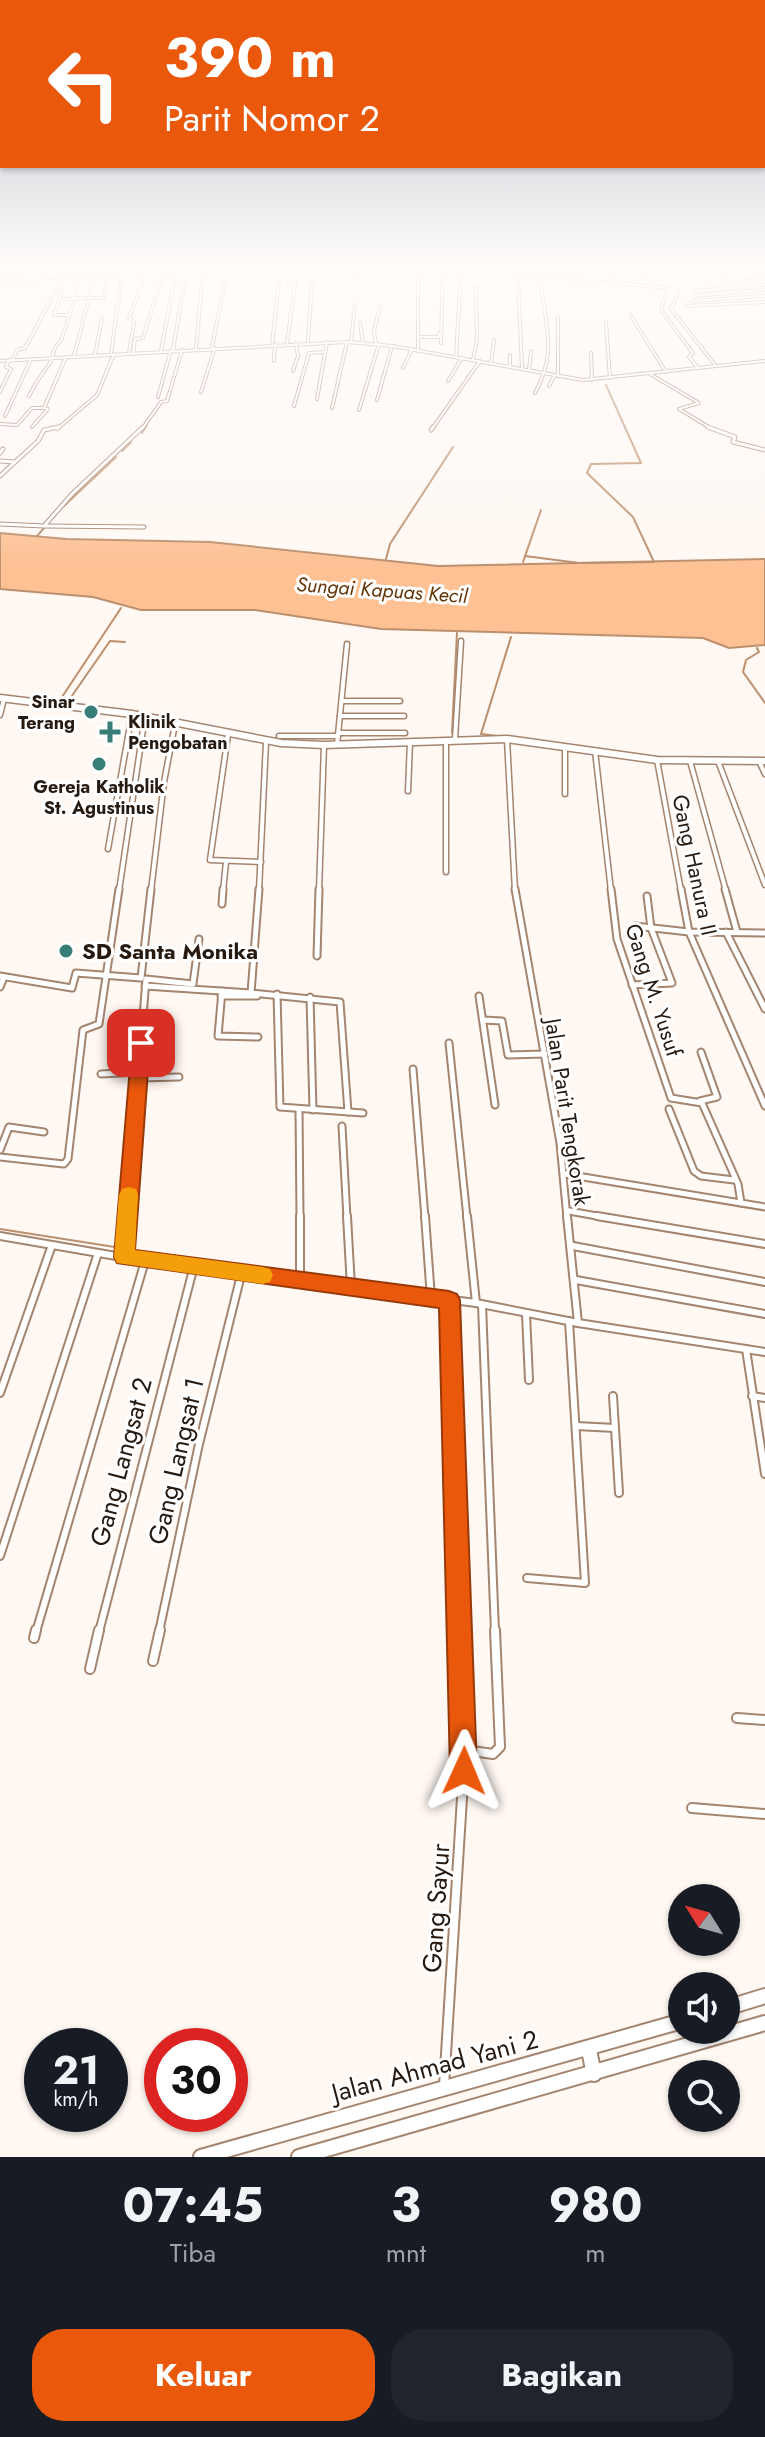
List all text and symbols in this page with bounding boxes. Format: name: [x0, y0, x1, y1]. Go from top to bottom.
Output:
text: 390 m: [164, 17, 336, 98]
icon: left: [32, 32, 136, 136]
text: Parit Nomor 2: [164, 92, 380, 144]
water label: Sungai Kapuas Kecil: [295, 570, 470, 611]
place label: Sinar Terang: [18, 689, 76, 736]
marker: Sinar Terang: [82, 703, 100, 721]
place label: Klinik Pengobatan: [128, 709, 228, 756]
marker: Klinik Pengobatan: [99, 721, 121, 743]
marker: Gereja Katholik St. Agustinus: [90, 755, 108, 773]
place label: Gereja Katholik St. Agustinus: [33, 774, 165, 821]
street label: Gang Hanura II: [664, 792, 726, 938]
street label: Gang M. Yusuf: [617, 919, 691, 1061]
place label: SD Santa Monika: [82, 935, 258, 967]
marker: SD Santa Monika: [57, 942, 75, 960]
pin: [107, 1009, 175, 1077]
street label: Jalan Parit Tengkorak: [537, 1013, 599, 1208]
icon: arrive: [119, 1021, 163, 1065]
street label: Gang Langsat 2: [80, 1373, 162, 1551]
street label: Gang Langsat 1: [138, 1374, 214, 1548]
position arrow: [422, 1729, 506, 1813]
street label: Gang Sayur: [413, 1842, 459, 1974]
north arrow: [668, 1884, 740, 1956]
map controls: [668, 1884, 740, 2132]
button: sound: [668, 1972, 740, 2044]
street label: Jalan Ahmad Yani 2: [325, 2020, 543, 2113]
speed limit sign: 30: [144, 2028, 248, 2132]
text: 21: [53, 2041, 99, 2099]
button: search: [668, 2060, 740, 2132]
text: km/h: [53, 2085, 99, 2114]
text: 07:45: [123, 2171, 263, 2240]
text: 3: [391, 2171, 421, 2240]
text: 980: [548, 2171, 642, 2240]
text: Tiba: [170, 2234, 216, 2272]
text: mnt: [386, 2234, 426, 2272]
text: m: [585, 2234, 606, 2272]
button: Keluar: [32, 2329, 375, 2421]
button: Bagikan: [391, 2329, 733, 2421]

